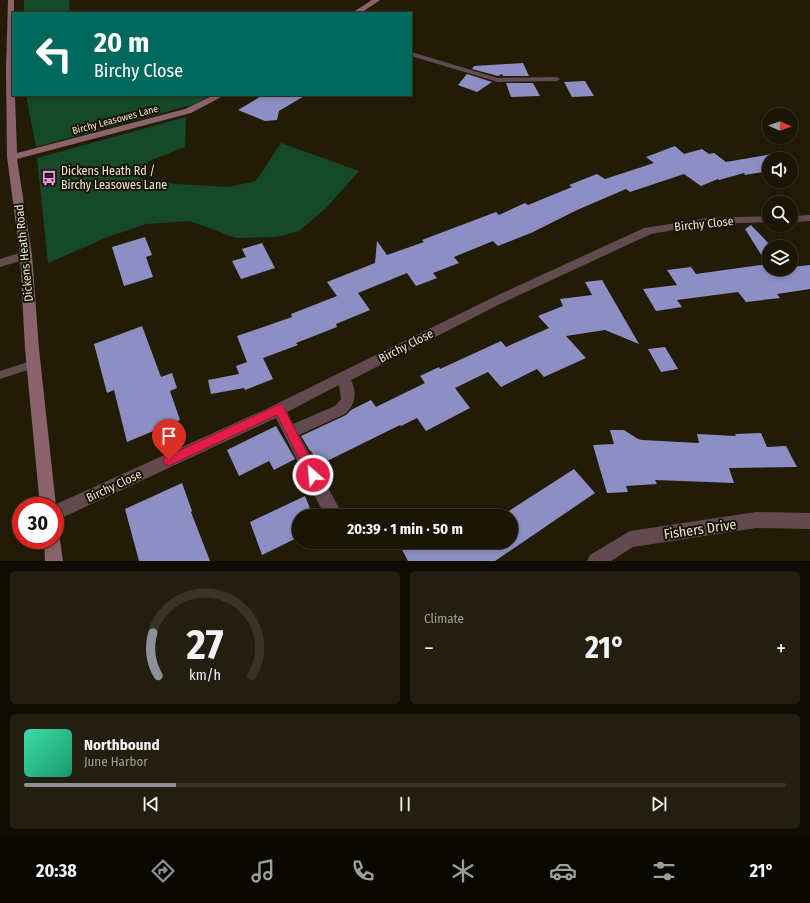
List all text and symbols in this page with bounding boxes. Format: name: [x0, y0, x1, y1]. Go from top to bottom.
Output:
text: 20 m: [94, 26, 149, 59]
icon: left: [28, 28, 80, 80]
text: Birchy Close: [94, 60, 183, 82]
street label: Birchy Leasowes Lane: [71, 103, 160, 137]
north arrow: [762, 108, 798, 144]
map controls: [762, 108, 798, 276]
button: sound: [762, 152, 798, 188]
place label: Dickens Heath Rd / Birchy Leasowes Lane: [61, 164, 167, 192]
bus stop icon: Dickens Heath Rd / Birchy Leasowes Lane: [40, 169, 58, 187]
button: search: [762, 196, 798, 232]
street label: Dickens Heath Road: [12, 204, 36, 302]
street label: Birchy Close: [674, 214, 734, 234]
button: layers: [762, 240, 798, 276]
street label: Birchy Close: [376, 326, 436, 366]
pin: [152, 419, 186, 460]
icon: arrive: [158, 425, 180, 447]
position arrow: [292, 454, 334, 496]
street label: Birchy Close: [84, 467, 144, 505]
speed limit sign: 30: [12, 497, 64, 549]
street label: Fishers Drive: [663, 516, 738, 543]
text: 20:39 · 1 min · 50 m: [347, 520, 463, 538]
text: Climate: [424, 611, 464, 626]
text: 27: [186, 619, 224, 669]
text: 21°: [585, 630, 625, 666]
text: −: [424, 635, 434, 662]
text: +: [776, 635, 786, 662]
text: km/h: [189, 666, 221, 683]
text: Northbound: [84, 736, 160, 754]
text: June Harbor: [84, 754, 148, 769]
icon: previous: [140, 793, 162, 815]
icon: pause: [394, 793, 416, 815]
icon: next: [648, 793, 670, 815]
icon: directions: [149, 857, 177, 885]
icon: music: [249, 857, 277, 885]
icon: phone: [349, 857, 377, 885]
icon: climate: [449, 857, 477, 885]
icon: car: [549, 857, 577, 885]
icon: filters: [650, 857, 678, 885]
text: 20:38: [36, 860, 77, 882]
text: 21°: [750, 860, 774, 882]

